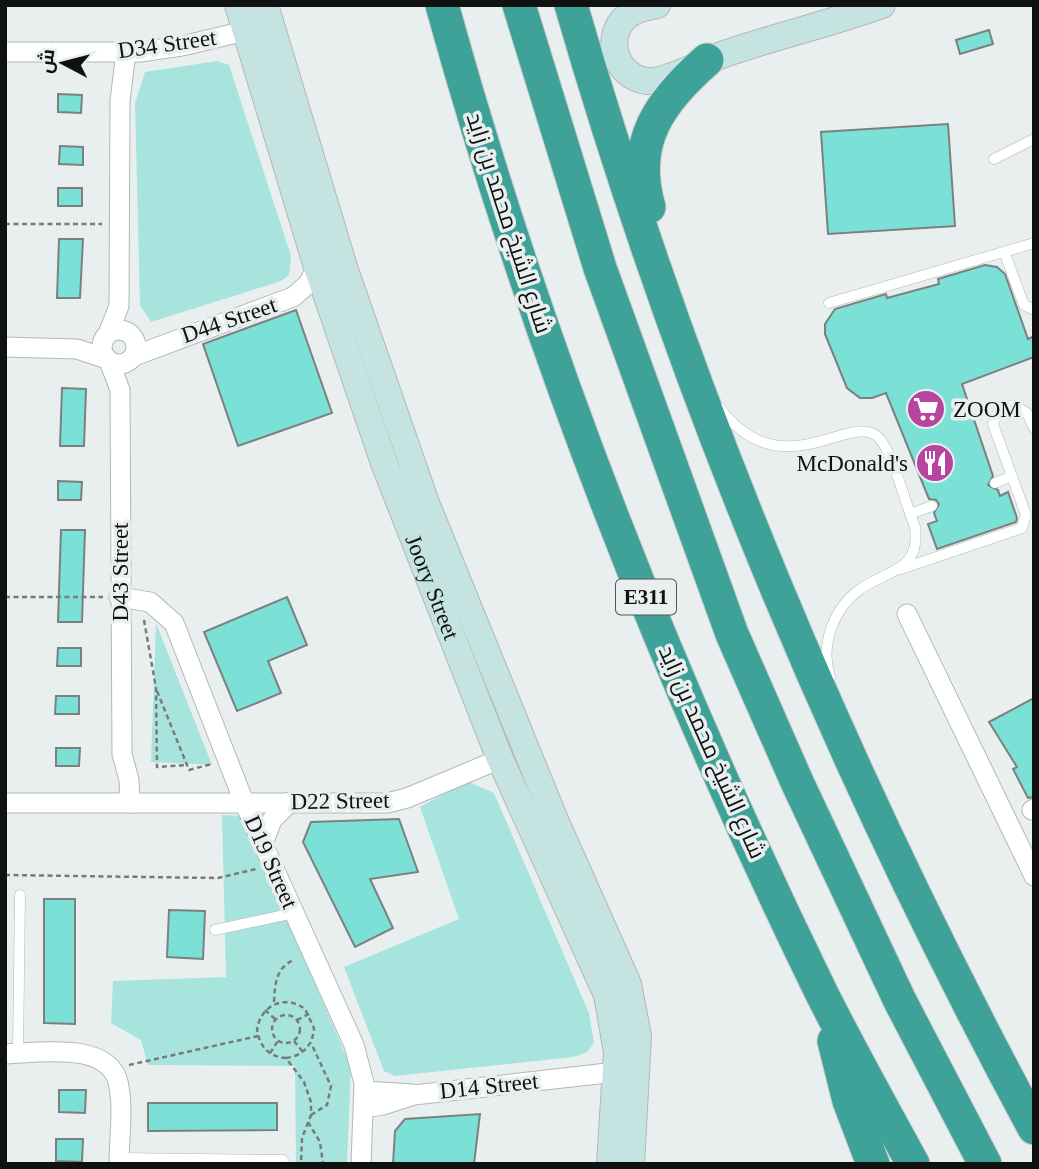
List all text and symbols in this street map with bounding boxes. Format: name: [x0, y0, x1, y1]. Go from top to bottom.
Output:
street label: D34 Street: [116, 25, 218, 63]
north arrow: [28, 28, 98, 98]
text: ش: [35, 48, 60, 74]
street label: شارع الشيخ محمد بن زايد: [459, 110, 556, 337]
street label: D44 Street: [178, 292, 280, 348]
supermarket icon: ZOOM: [905, 388, 947, 430]
place label: ZOOM: [953, 397, 1021, 422]
restaurant icon: McDonald's: [914, 442, 956, 484]
place label: McDonald's: [797, 451, 908, 476]
street label: D43 Street: [108, 522, 133, 622]
street label: Joory Street: [401, 531, 465, 644]
road number: E311: [616, 580, 676, 614]
street label: شارع الشيخ محمد بن زايد: [651, 642, 770, 864]
street label: D22 Street: [290, 788, 390, 814]
street label: D19 Street: [239, 812, 303, 913]
street label: D14 Street: [438, 1068, 540, 1104]

